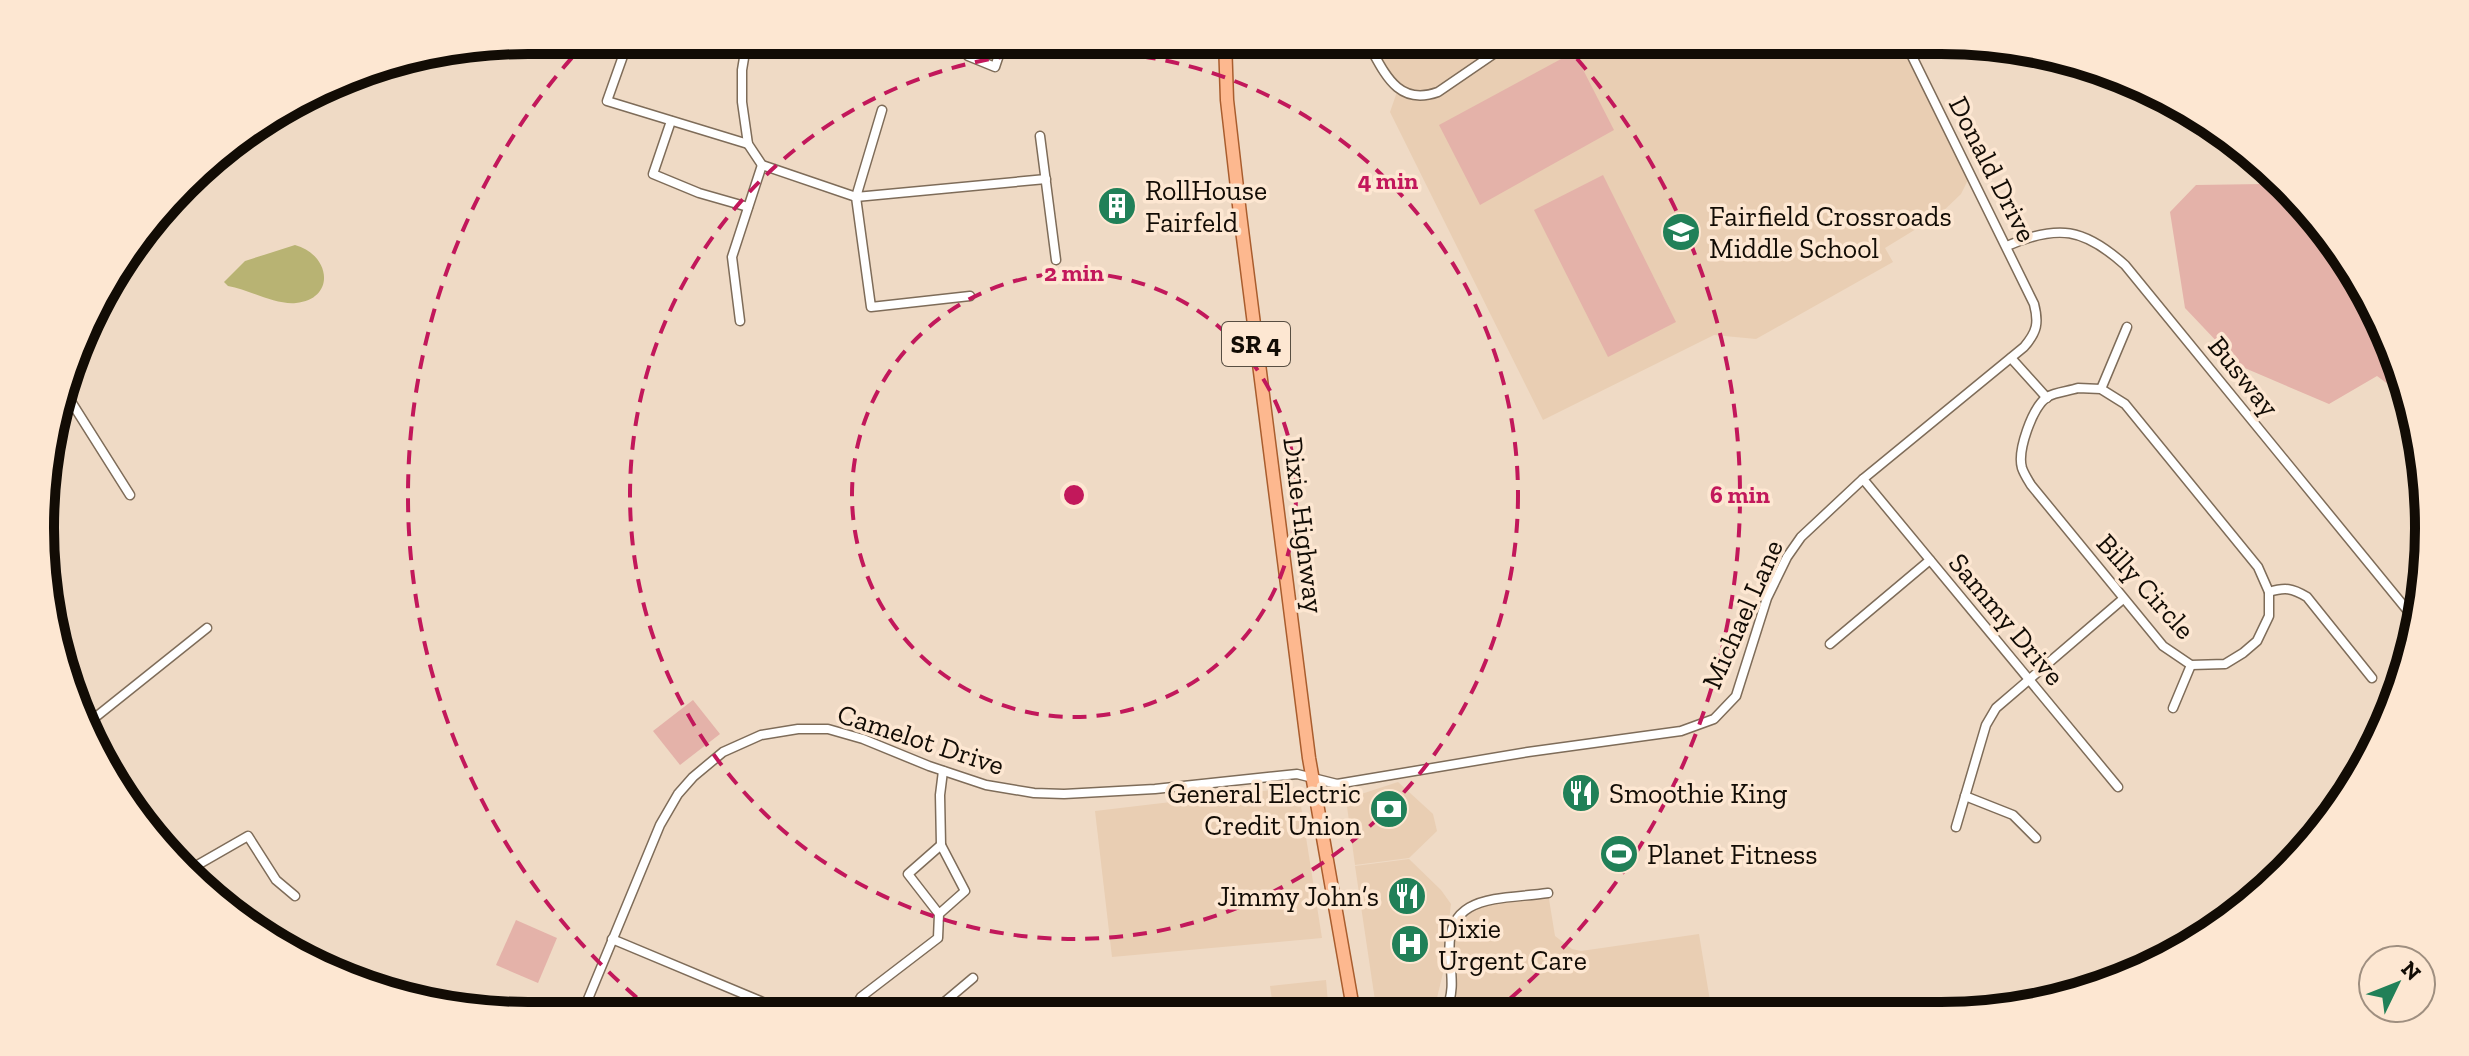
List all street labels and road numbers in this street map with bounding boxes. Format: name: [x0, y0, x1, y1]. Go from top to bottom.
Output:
street label: Donald Drive: [1942, 91, 2043, 247]
road number: SR 4: [1222, 322, 1290, 366]
street label: Busway: [2201, 330, 2286, 424]
street label: Dixie Highway: [1276, 435, 1331, 616]
street label: Billy Circle: [2090, 527, 2202, 646]
street label: Michael Lane: [1695, 535, 1790, 694]
street label: Sammy Drive: [1942, 547, 2071, 692]
street label: Camelot Drive: [833, 697, 1008, 782]

